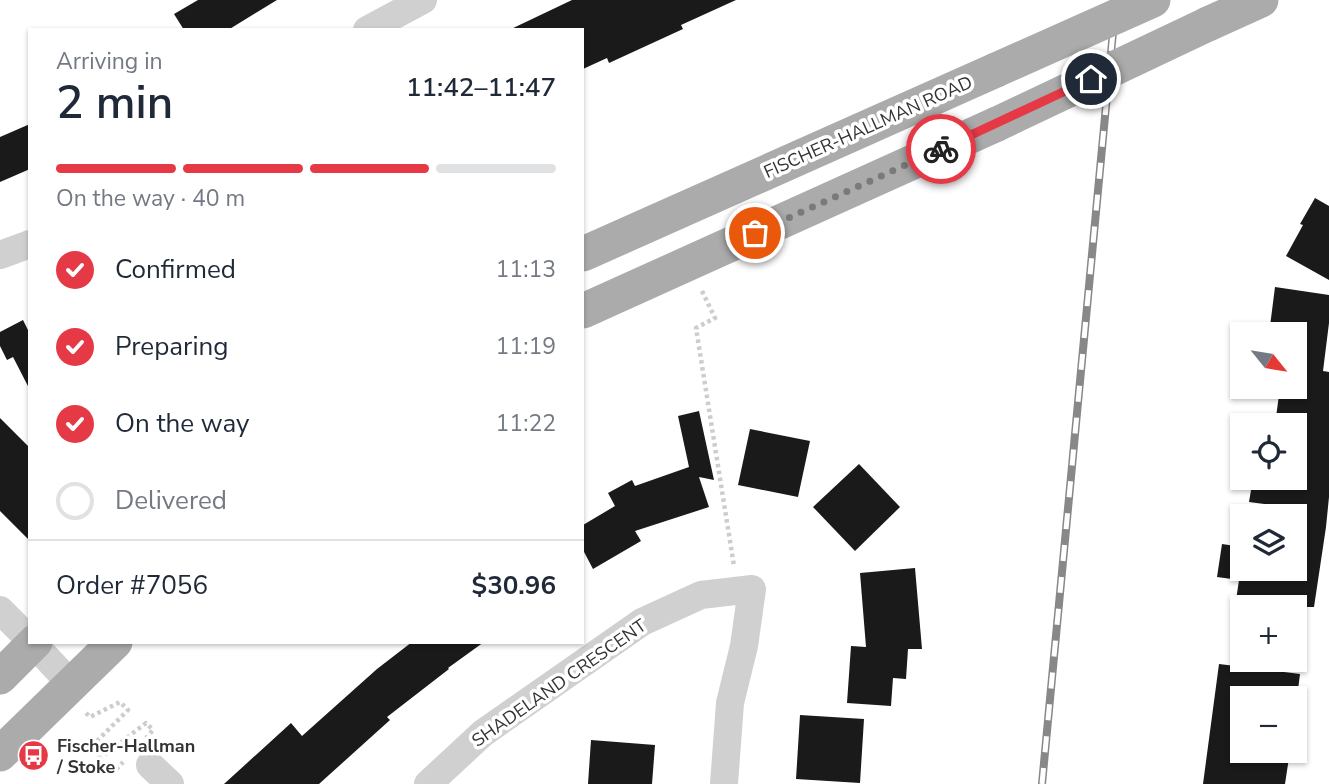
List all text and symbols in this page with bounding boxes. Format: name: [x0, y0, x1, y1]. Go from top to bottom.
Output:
text: Arriving in: [56, 46, 163, 77]
pin: [1061, 49, 1121, 109]
icon: home: [1072, 60, 1110, 98]
text: 11:42–11:47: [406, 70, 556, 105]
street label: FISCHER-HALLMAN ROAD: [760, 70, 976, 184]
text: 2 min: [56, 71, 173, 134]
courier: [906, 114, 976, 184]
icon: bike: [922, 130, 960, 168]
text: On the way · 40 m: [56, 183, 245, 214]
pin: [725, 203, 785, 263]
icon: bag: [736, 214, 774, 252]
icon: check: [56, 251, 94, 289]
text: Confirmed: [115, 252, 236, 287]
text: 11:13: [496, 254, 556, 285]
north arrow: [1230, 322, 1307, 399]
map controls: [1230, 322, 1307, 763]
icon: check: [56, 328, 94, 366]
text: Preparing: [115, 329, 228, 364]
text: 11:19: [496, 331, 556, 362]
icon: check: [56, 405, 94, 443]
text: On the way: [115, 406, 249, 441]
text: 11:22: [496, 408, 556, 439]
button: locate: [1230, 413, 1307, 490]
text: Delivered: [115, 483, 227, 518]
button: layers: [1230, 504, 1307, 581]
text: Order #7056: [56, 568, 208, 603]
text: $30.96: [472, 568, 556, 603]
button: +: [1230, 595, 1307, 672]
street label: SHADELAND CRESCENT: [467, 613, 651, 752]
button: −: [1230, 686, 1307, 763]
place label: Fischer-Hallman / Stoke: [56, 734, 195, 779]
bus stop icon: Fischer-Hallman / Stoke: [17, 739, 51, 773]

